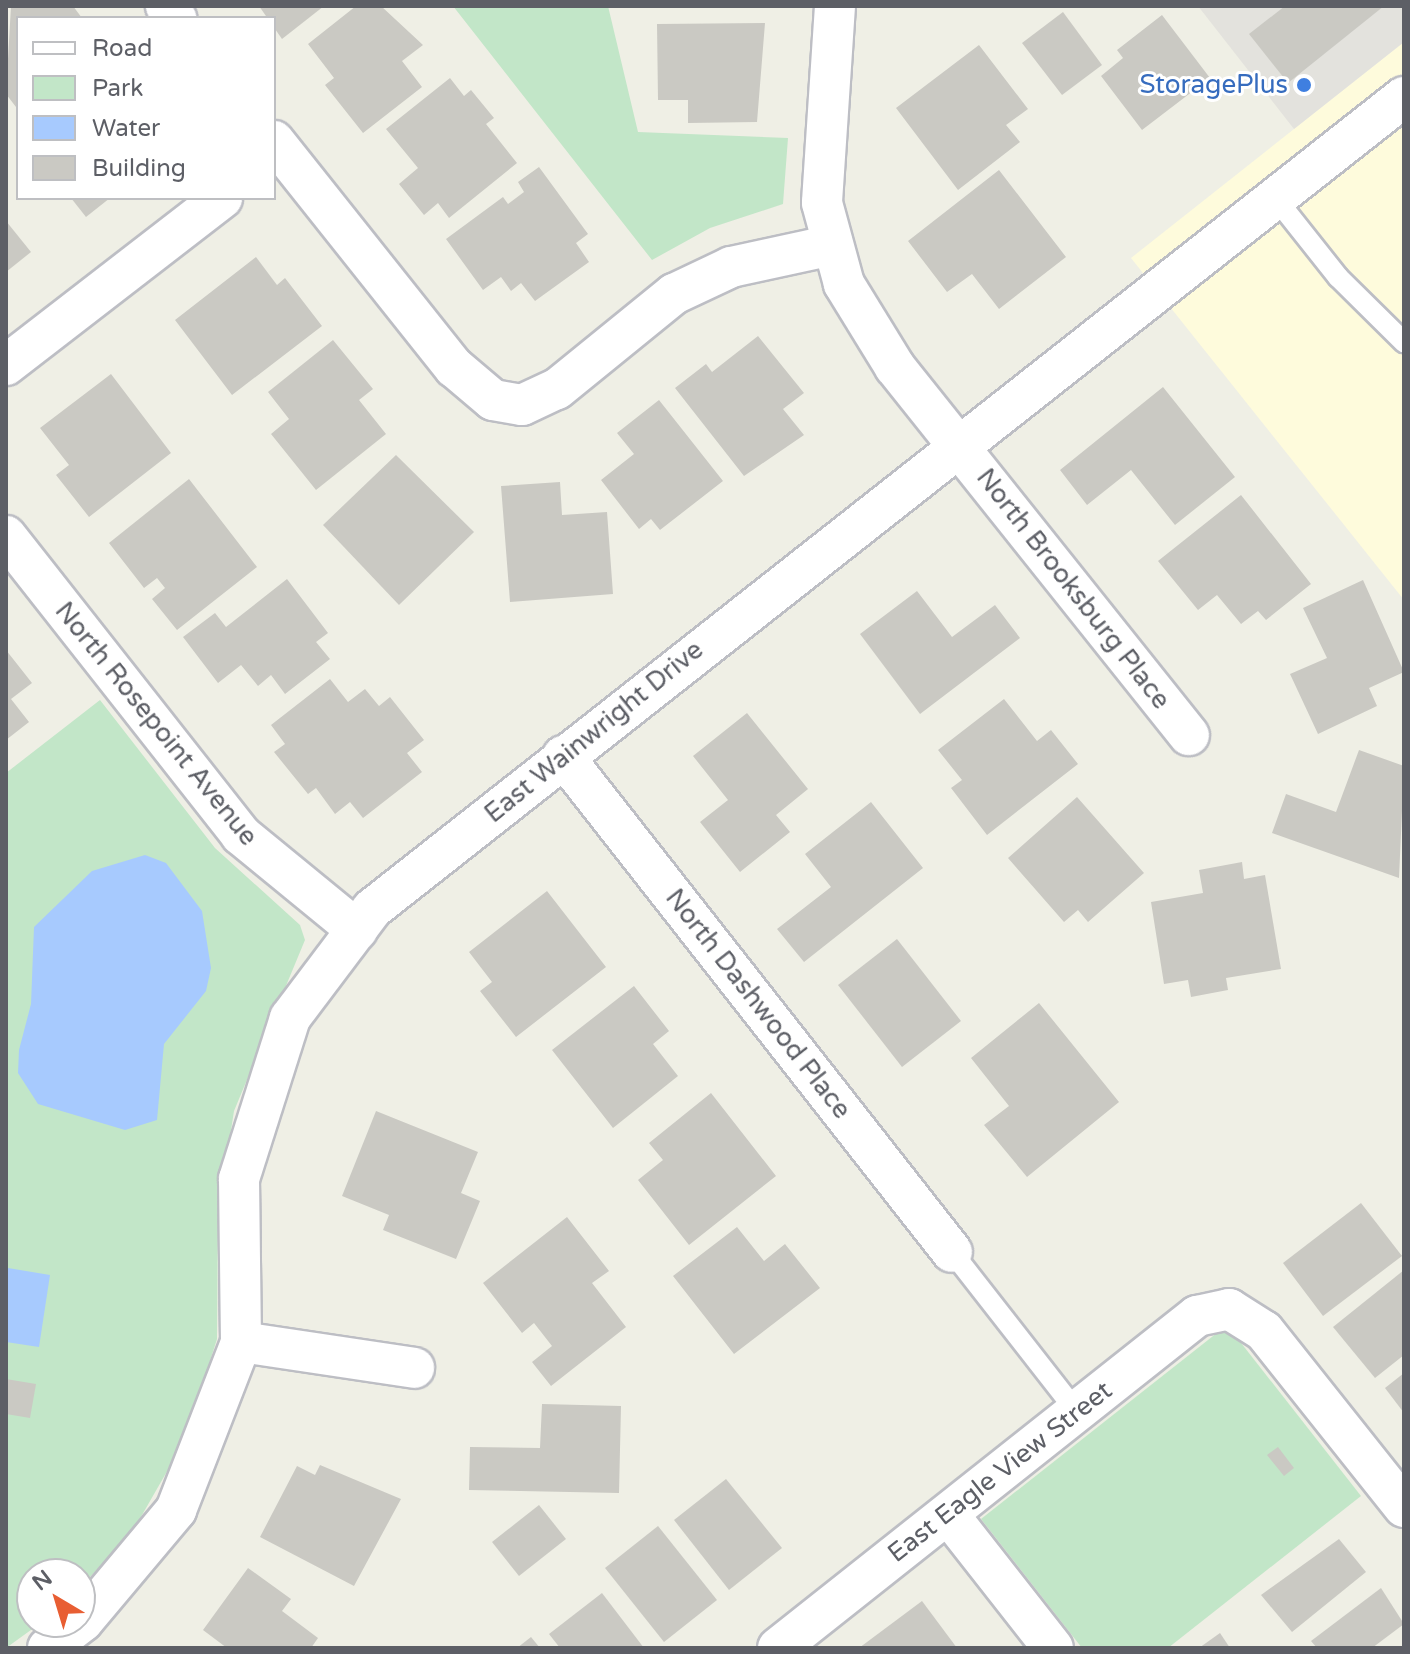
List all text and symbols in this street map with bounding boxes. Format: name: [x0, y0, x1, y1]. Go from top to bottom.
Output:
legend: [16, 16, 276, 200]
text: Road: [92, 34, 152, 63]
place label: StoragePlus: [1139, 69, 1288, 101]
text: Park: [92, 74, 143, 103]
marker: StoragePlus: [1295, 76, 1313, 94]
text: Water: [92, 114, 160, 143]
text: Building: [92, 154, 186, 183]
street label: North Brooksburg Place: [970, 463, 1176, 715]
street label: North Rosepoint Avenue: [48, 596, 264, 852]
street label: East Wainwright Drive: [479, 634, 709, 830]
street label: North Dashwood Place: [659, 883, 857, 1125]
street label: East Eagle View Street: [882, 1375, 1118, 1569]
north arrow: [16, 1558, 96, 1638]
text: N: [27, 1565, 57, 1596]

